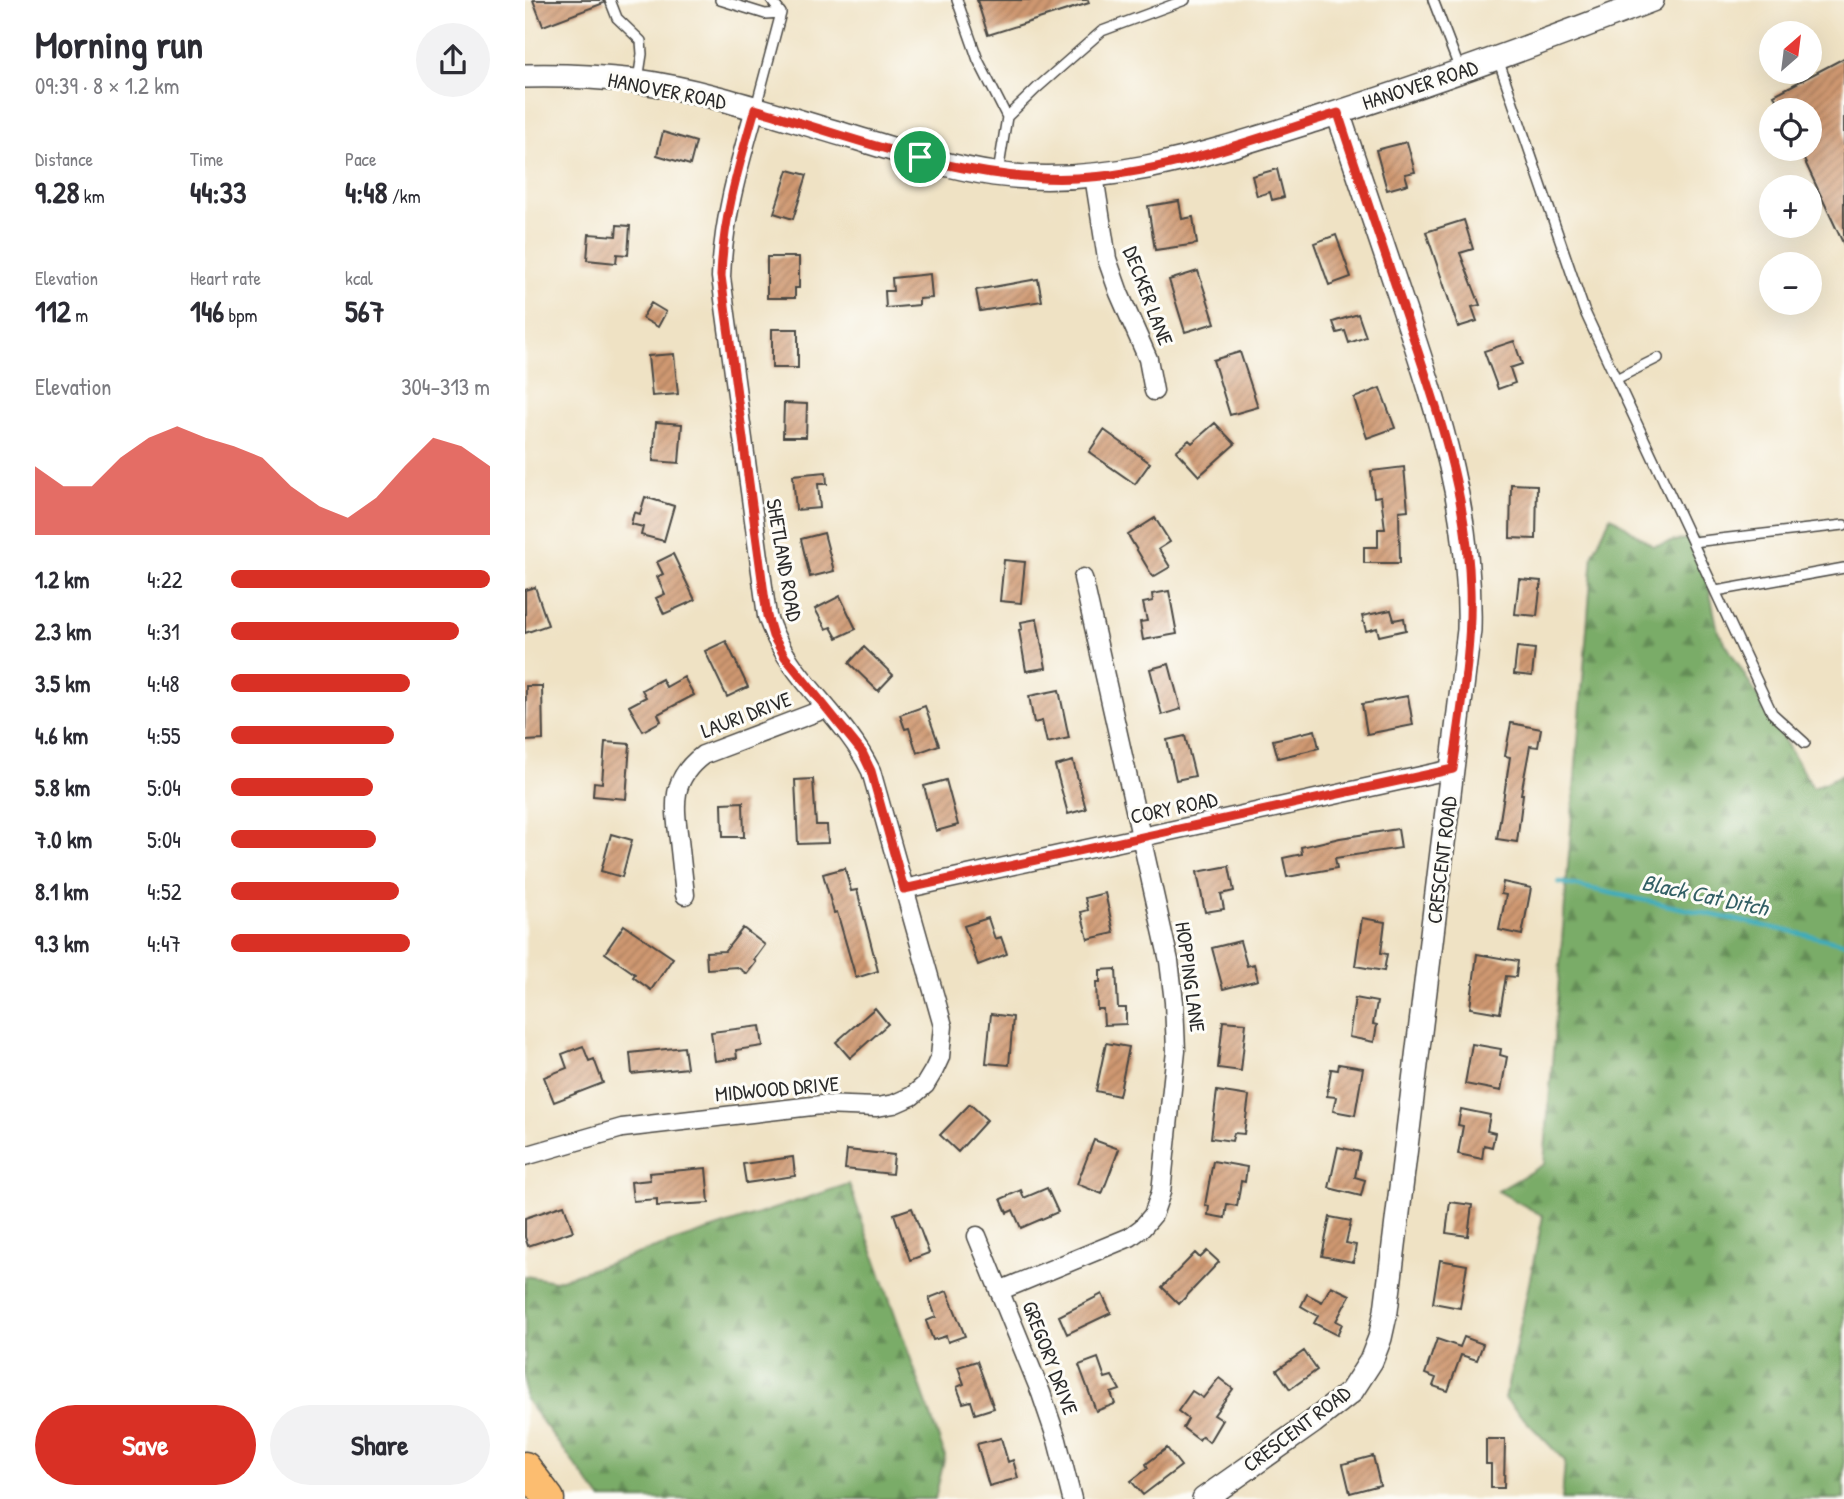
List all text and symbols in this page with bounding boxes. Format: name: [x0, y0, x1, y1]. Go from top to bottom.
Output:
text: Morning run: [35, 18, 203, 70]
north arrow: [1759, 21, 1822, 84]
map controls: [1759, 21, 1822, 315]
button: share: [416, 23, 490, 97]
street label: HANOVER ROAD: [1358, 52, 1481, 117]
street label: HANOVER ROAD: [606, 65, 729, 116]
text: 09:39 · 8 × 1.2 km: [35, 70, 179, 101]
button: locate: [1759, 98, 1822, 161]
pin: [890, 127, 950, 187]
icon: arrive: [901, 138, 939, 176]
text: Distance: [35, 146, 93, 172]
text: Time: [190, 146, 224, 172]
text: Pace: [345, 146, 377, 172]
text: 9.28: [35, 172, 79, 212]
text: 44:33: [190, 172, 246, 212]
text: 4:48: [345, 172, 387, 212]
button: +: [1759, 175, 1822, 238]
text: km: [79, 183, 105, 209]
text: /km: [387, 183, 421, 209]
street label: DECKER LANE: [1116, 242, 1181, 350]
button: −: [1759, 252, 1822, 315]
text: Elevation: [35, 265, 98, 291]
text: Heart rate: [190, 265, 261, 291]
text: kcal: [345, 265, 373, 291]
text: 112: [35, 291, 71, 331]
text: 146: [190, 291, 224, 331]
text: 567: [345, 291, 385, 331]
text: m: [71, 302, 88, 328]
text: bpm: [224, 302, 257, 328]
text: Elevation: [35, 371, 111, 402]
text: 304–313 m: [401, 371, 490, 402]
street label: SHETLAND ROAD: [759, 496, 810, 624]
text: 1.2 km: [35, 564, 90, 595]
text: 4:22: [147, 564, 183, 595]
text: 2.3 km: [35, 616, 91, 647]
text: 4:31: [147, 616, 180, 647]
text: 3.5 km: [35, 668, 90, 699]
text: 4:48: [147, 668, 180, 699]
street label: LAURI DRIVE: [697, 684, 795, 745]
text: 4.6 km: [35, 720, 88, 751]
text: 4:55: [147, 720, 180, 751]
text: 5.8 km: [35, 772, 90, 803]
text: 5:04: [147, 772, 181, 803]
street label: CORY ROAD: [1128, 784, 1220, 831]
street label: CRESCENT ROAD: [1419, 795, 1464, 925]
text: 7.0 km: [35, 824, 92, 855]
text: 5:04: [147, 824, 181, 855]
water label: Black Cat Ditch: [1639, 866, 1772, 923]
text: 8.1 km: [35, 876, 89, 907]
text: 4:52: [147, 876, 181, 907]
street label: HOPPING LANE: [1168, 920, 1213, 1034]
text: 9.3 km: [35, 928, 89, 959]
text: 4:47: [147, 928, 181, 959]
street label: MIDWOOD DRIVE: [714, 1069, 840, 1108]
street label: GREGORY DRIVE: [1015, 1297, 1085, 1419]
street label: CRESCENT ROAD: [1237, 1378, 1357, 1479]
button: Save: [35, 1405, 256, 1485]
button: Share: [270, 1405, 490, 1485]

